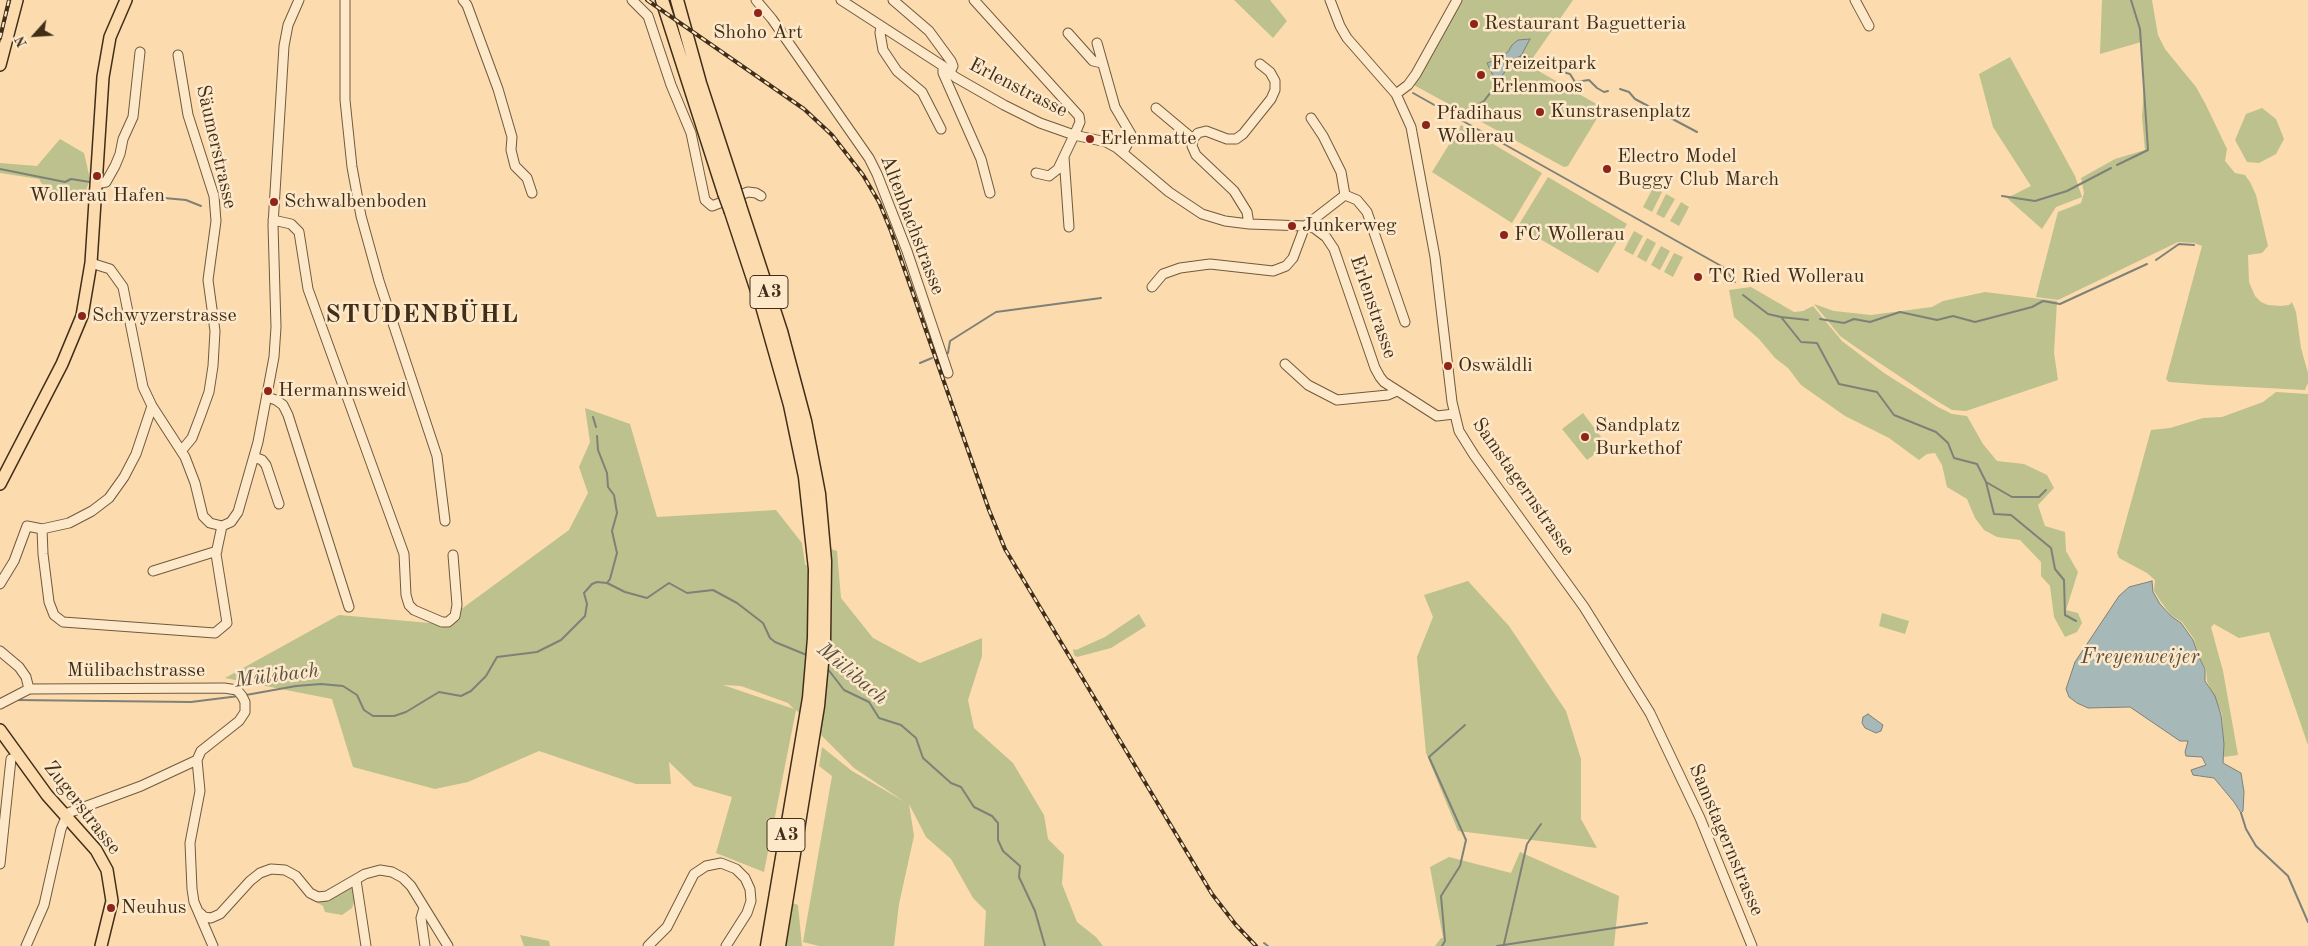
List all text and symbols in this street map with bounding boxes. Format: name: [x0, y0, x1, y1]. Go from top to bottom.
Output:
marker: Shoho Art: [752, 7, 764, 19]
north arrow: [10, 10, 60, 60]
place label: Restaurant Baguetteria: [1484, 12, 1686, 36]
marker: Restaurant Baguetteria: [1468, 18, 1480, 30]
place label: Shoho Art: [713, 21, 803, 45]
text: N: [13, 34, 30, 49]
place label: Freizeitpark Erlenmoos: [1491, 52, 1597, 99]
street label: Erlenstrasse: [965, 53, 1071, 123]
marker: Freizeitpark Erlenmoos: [1475, 69, 1487, 81]
street label: Säumerstrasse: [190, 83, 242, 211]
place label: Kunstrasenplatz: [1550, 100, 1690, 124]
place label: Pfadihaus Wollerau: [1436, 102, 1522, 149]
marker: Kunstrasenplatz: [1534, 106, 1546, 118]
marker: Pfadihaus Wollerau: [1420, 119, 1432, 131]
place label: Erlenmatte: [1100, 127, 1196, 151]
marker: Erlenmatte: [1084, 133, 1096, 145]
place label: Electro Model Buggy Club March: [1617, 145, 1779, 192]
street label: Altenbachstrasse: [874, 152, 950, 298]
marker: Electro Model Buggy Club March: [1601, 163, 1613, 175]
marker: Wollerau Hafen: [91, 170, 103, 182]
place label: Wollerau Hafen: [29, 184, 165, 208]
place label: Schwalbenboden: [284, 190, 427, 214]
marker: Schwalbenboden: [268, 196, 280, 208]
place label: Junkerweg: [1302, 214, 1397, 238]
marker: Junkerweg: [1286, 220, 1298, 232]
place label: FC Wollerau: [1514, 223, 1625, 247]
marker: FC Wollerau: [1498, 229, 1510, 241]
street label: Erlenstrasse: [1344, 252, 1402, 362]
place label: TC Ried Wollerau: [1708, 265, 1864, 289]
marker: TC Ried Wollerau: [1692, 271, 1704, 283]
road number: A3: [750, 276, 788, 308]
district label: STUDENBÜHL: [324, 300, 520, 330]
place label: Schwyzerstrasse: [92, 304, 237, 328]
marker: Schwyzerstrasse: [76, 310, 88, 322]
place label: Oswäldli: [1458, 354, 1533, 378]
marker: Oswäldli: [1442, 360, 1454, 372]
place label: Hermannsweid: [278, 379, 407, 403]
marker: Hermannsweid: [262, 385, 274, 397]
street label: Samstagernstrasse: [1466, 413, 1580, 561]
place label: Sandplatz Burkethof: [1595, 414, 1682, 461]
marker: Sandplatz Burkethof: [1579, 431, 1591, 443]
water label: Mülibach: [811, 637, 893, 711]
water label: Freyenweijer: [2081, 644, 2199, 670]
water label: Mülibach: [233, 658, 321, 694]
street label: Mülibachstrasse: [67, 659, 205, 683]
street label: Zugerstrasse: [38, 756, 126, 860]
street label: Samstagernstrasse: [1683, 760, 1769, 920]
road number: A3: [767, 818, 805, 852]
place label: Neuhus: [121, 896, 187, 920]
marker: Neuhus: [105, 902, 117, 914]

